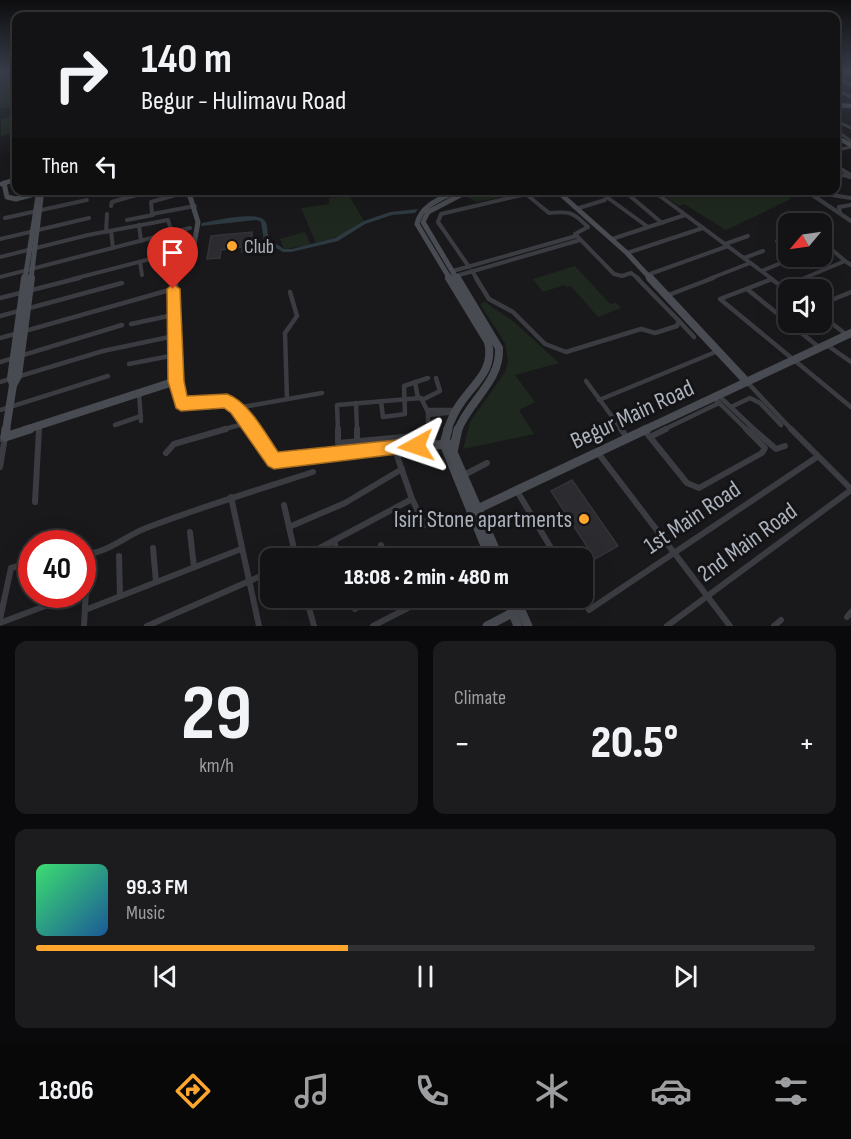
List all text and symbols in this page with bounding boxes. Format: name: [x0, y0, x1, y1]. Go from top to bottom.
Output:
text: 140 m: [141, 34, 232, 85]
icon: right: [42, 36, 120, 114]
text: Begur - Hulimavu Road: [141, 85, 346, 117]
icon: left: [90, 150, 123, 183]
text: Then: [42, 153, 78, 180]
north arrow: [778, 213, 832, 267]
map controls: [778, 213, 832, 333]
pin: [147, 227, 198, 289]
place label: Club: [244, 235, 274, 259]
icon: arrive: [156, 236, 189, 269]
marker: Club: [225, 239, 239, 253]
button: sound: [778, 279, 832, 333]
street label: Begur Main Road: [566, 373, 698, 456]
position arrow: [384, 414, 448, 478]
street label: 1st Main Road: [638, 475, 746, 560]
street label: 2nd Main Road: [692, 497, 803, 588]
place label: Isiri Stone apartments: [394, 505, 572, 534]
marker: Isiri Stone apartments: [577, 512, 591, 526]
speed limit sign: 40: [18, 530, 96, 608]
text: 18:08 · 2 min · 480 m: [344, 564, 509, 591]
text: 29: [181, 668, 252, 761]
text: Climate: [454, 686, 506, 710]
text: 20.5°: [591, 716, 678, 771]
text: −: [454, 724, 470, 764]
text: +: [799, 724, 815, 764]
text: km/h: [199, 754, 234, 778]
text: 99.3 FM: [126, 874, 188, 901]
text: Music: [126, 901, 165, 925]
icon: previous: [149, 960, 182, 993]
icon: pause: [409, 960, 442, 993]
icon: next: [669, 960, 702, 993]
icon: directions: [172, 1070, 214, 1112]
icon: music: [291, 1070, 333, 1112]
icon: phone: [411, 1070, 453, 1112]
icon: climate: [531, 1070, 573, 1112]
icon: car: [650, 1070, 692, 1112]
icon: filters: [770, 1070, 812, 1112]
text: 18:06: [39, 1075, 94, 1107]

